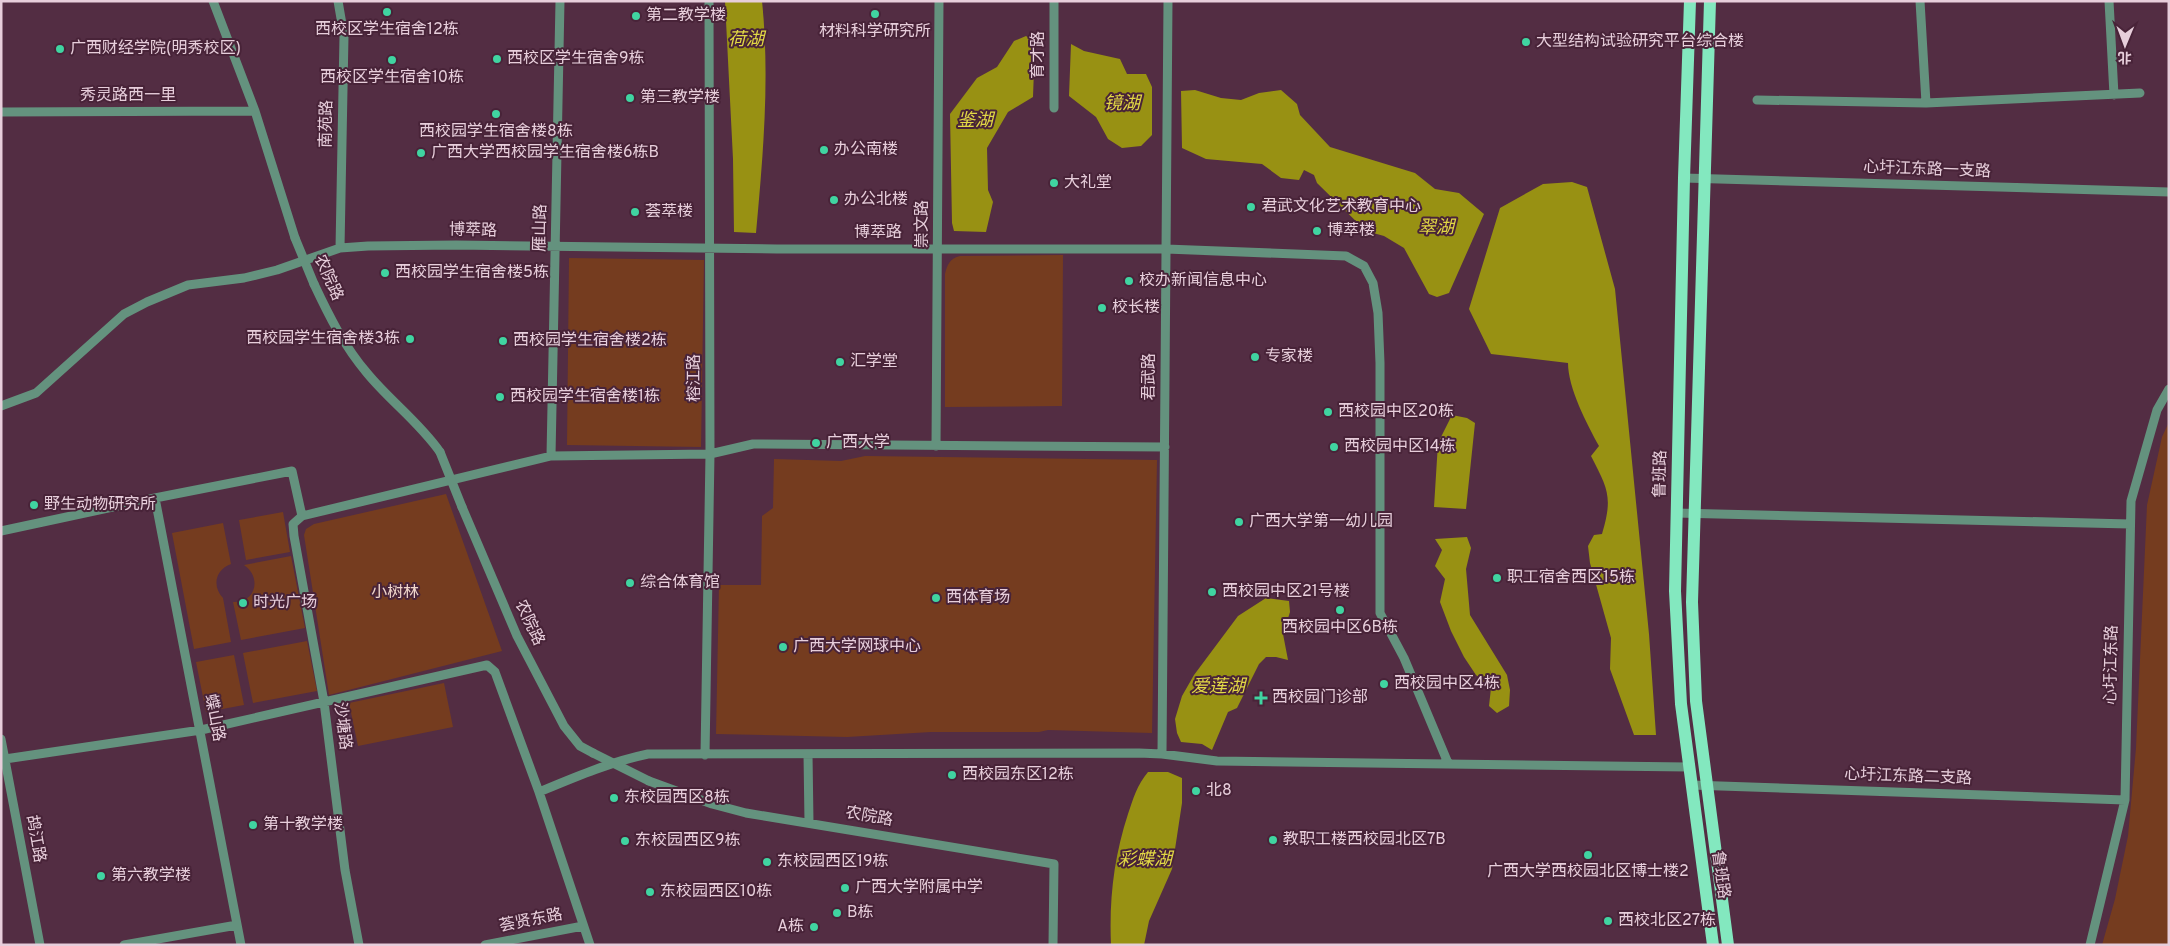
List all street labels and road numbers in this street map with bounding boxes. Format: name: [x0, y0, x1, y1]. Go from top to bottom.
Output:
street label: 育才路: [1029, 31, 1049, 79]
street label: 秀灵路西一里: [80, 86, 176, 106]
street label: 南苑路: [317, 100, 337, 148]
street label: 心圩江东路一支路: [1863, 158, 1991, 182]
street label: 崇文路: [913, 200, 933, 248]
street label: 雁山路: [531, 204, 551, 252]
street label: 博萃路: [449, 221, 497, 241]
street label: 博萃路: [854, 223, 902, 243]
street label: 农院路: [309, 252, 347, 304]
street label: 君武路: [1140, 353, 1160, 401]
street label: 榕江路: [685, 354, 705, 402]
street label: 鲁班路: [1650, 450, 1671, 498]
street label: 农院路: [510, 597, 548, 649]
street label: 心圩江东路: [2101, 625, 2123, 705]
street label: 蝶山路: [200, 693, 228, 743]
street label: 沙塘路: [329, 701, 355, 751]
street label: 心圩江东路二支路: [1844, 765, 1972, 789]
street label: 农院路: [844, 803, 894, 831]
street label: 鸪江路: [21, 814, 49, 864]
street label: 鲁班路: [1707, 850, 1734, 900]
street label: 荟贤东路: [498, 905, 564, 937]

